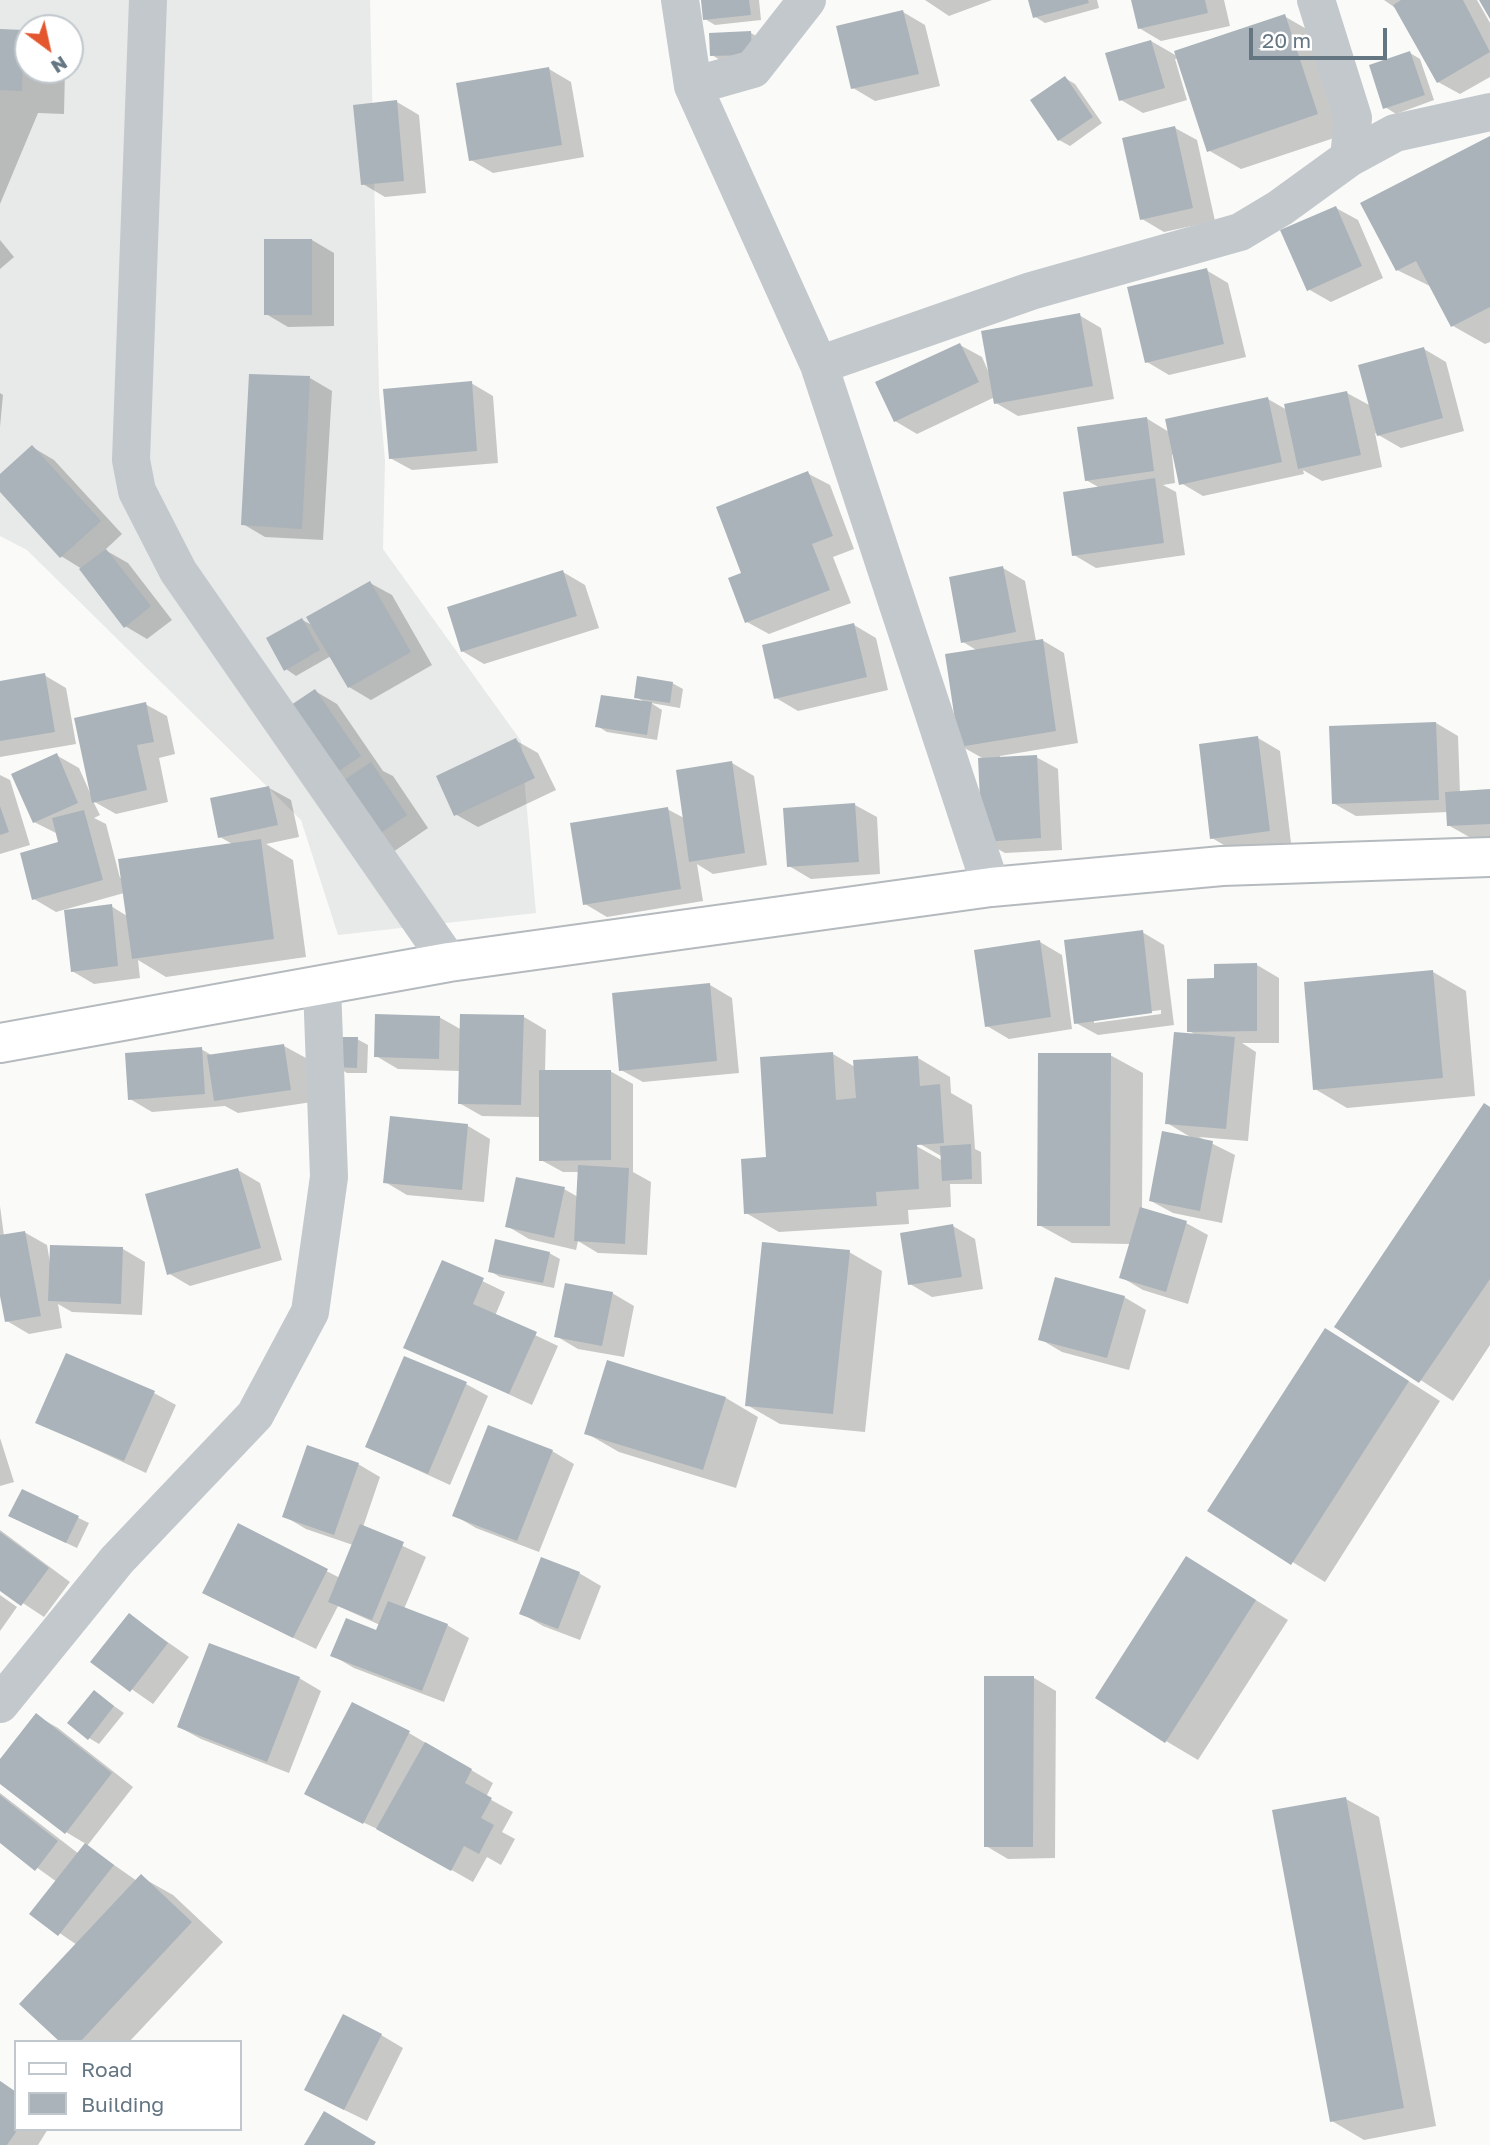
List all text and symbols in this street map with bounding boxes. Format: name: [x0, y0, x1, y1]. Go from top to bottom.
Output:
north arrow: [14, 14, 84, 84]
scale bar: [1252, 14, 1390, 58]
text: 20 m: [1262, 27, 1311, 53]
text: N: [47, 52, 72, 79]
legend: [14, 2040, 242, 2131]
text: Road: [81, 2056, 132, 2082]
text: Building: [81, 2091, 164, 2117]

